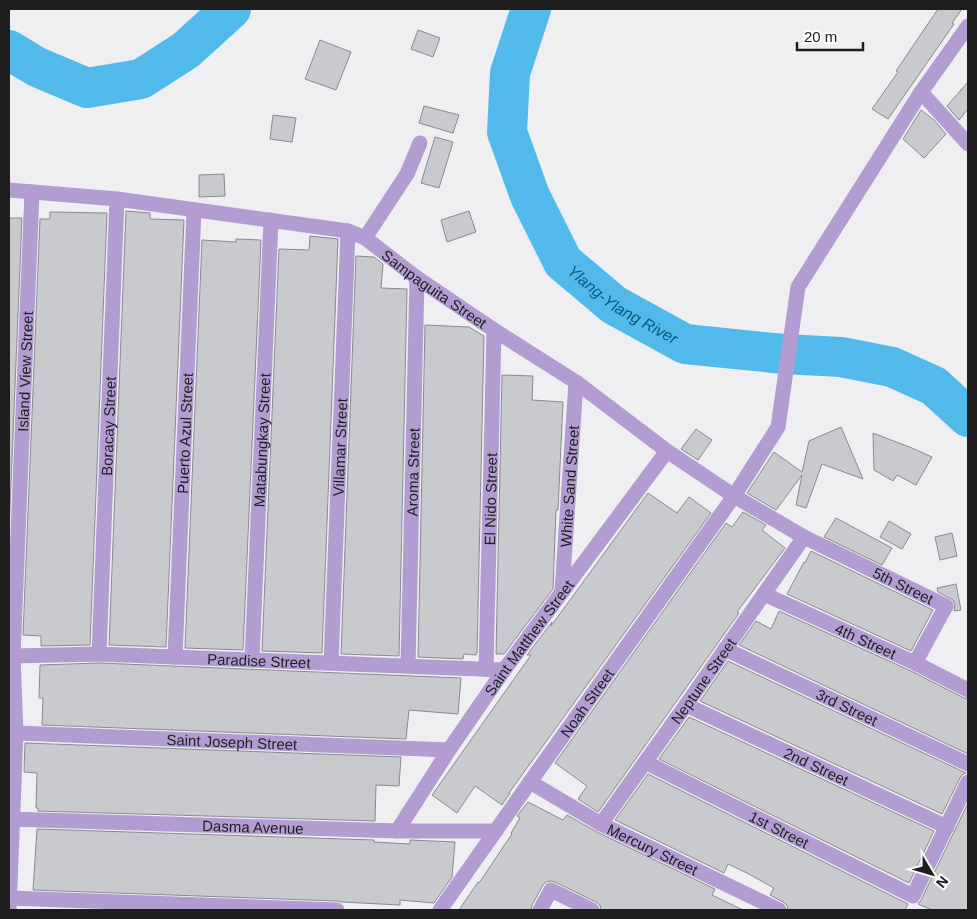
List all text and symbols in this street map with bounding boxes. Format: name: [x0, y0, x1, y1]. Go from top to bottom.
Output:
scale bar: [797, 20, 863, 52]
text: 20 m: [804, 28, 837, 45]
street label: Sampaguita Street: [379, 246, 491, 332]
water label: Ylang-Ylang River: [565, 261, 681, 347]
street label: Island View Street: [14, 310, 36, 432]
street label: Puerto Azul Street: [173, 372, 196, 494]
street label: Matabungkay Street: [250, 372, 273, 508]
street label: Boracay Street: [98, 375, 119, 476]
street label: Villamar Street: [329, 397, 350, 497]
street label: White Sand Street: [556, 424, 582, 548]
street label: Aroma Street: [403, 427, 422, 516]
street label: El Nido Street: [480, 452, 500, 546]
street label: 5th Street: [870, 563, 937, 607]
street label: Saint Matthew Street: [481, 576, 577, 699]
street label: 4th Street: [833, 619, 900, 662]
street label: Neptune Street: [667, 634, 740, 727]
street label: Paradise Street: [207, 650, 312, 671]
street label: Noah Street: [556, 664, 617, 740]
street label: 3rd Street: [814, 685, 881, 729]
street label: Saint Joseph Street: [166, 730, 298, 753]
street label: 2nd Street: [781, 744, 852, 789]
street label: 1st Street: [747, 807, 812, 851]
street label: Dasma Avenue: [202, 816, 304, 837]
street label: Mercury Street: [605, 820, 702, 878]
north arrow: [907, 849, 957, 899]
text: N: [933, 873, 952, 891]

